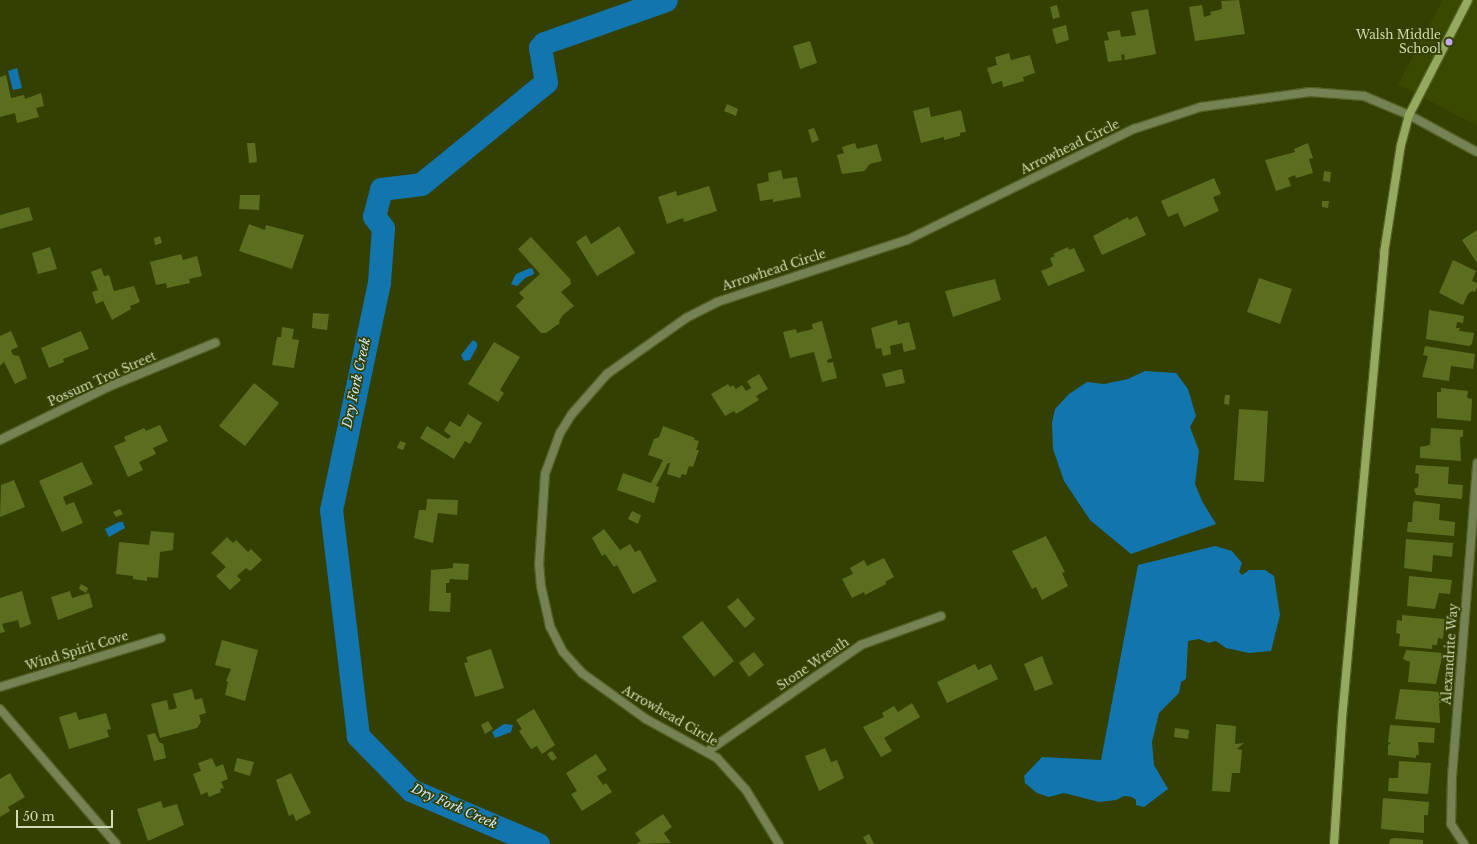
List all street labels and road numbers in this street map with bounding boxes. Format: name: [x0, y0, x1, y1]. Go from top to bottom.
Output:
street label: Arrowhead Circle: [1018, 117, 1122, 177]
street label: Arrowhead Circle: [720, 246, 828, 294]
street label: Possum Trot Street: [46, 349, 158, 409]
street label: Alexandrite Way: [1439, 603, 1461, 705]
street label: Wind Spirit Cove: [24, 629, 130, 673]
street label: Stone Wreath: [774, 635, 852, 693]
street label: Arrowhead Circle: [620, 683, 720, 749]

